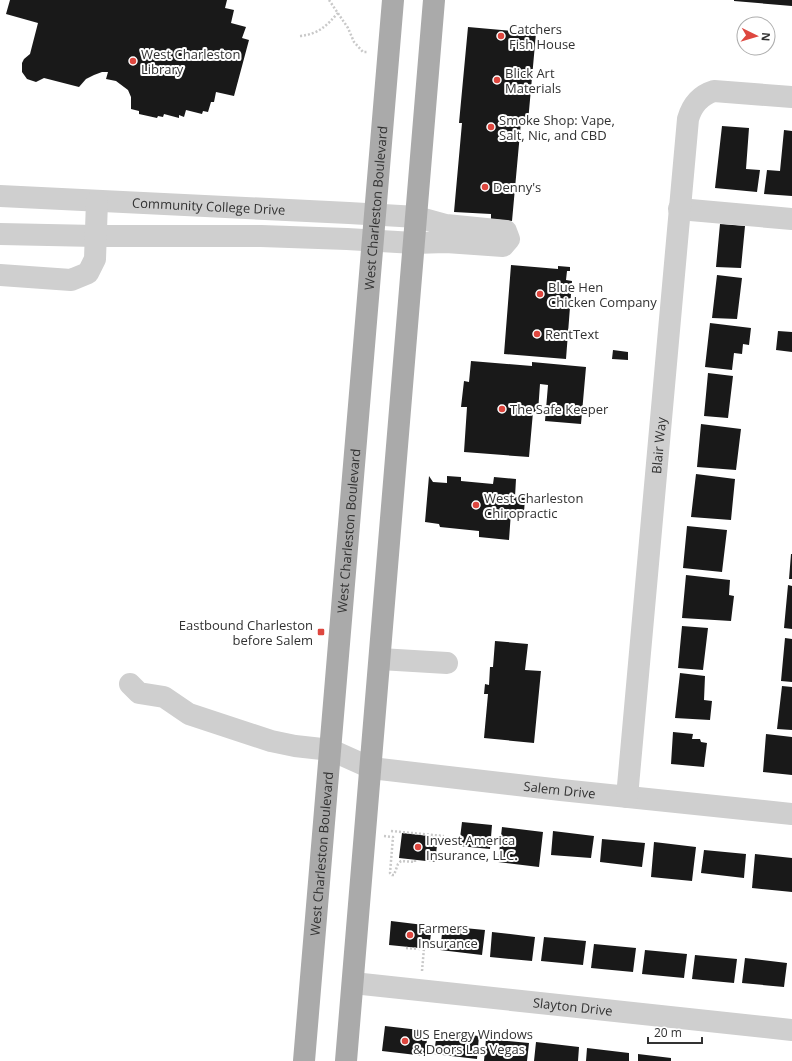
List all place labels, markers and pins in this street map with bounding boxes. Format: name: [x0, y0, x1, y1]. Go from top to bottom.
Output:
place label: Catchers Fish House: [509, 20, 575, 53]
marker: Catchers Fish House: [496, 31, 506, 41]
place label: West Charleston Library: [141, 45, 240, 78]
marker: West Charleston Library: [128, 56, 138, 66]
place label: Blick Art Materials: [505, 64, 561, 97]
marker: Blick Art Materials: [492, 75, 502, 85]
place label: Smoke Shop: Vape, Salt, Nic, and CBD: [499, 111, 615, 144]
marker: Smoke Shop: Vape, Salt, Nic, and CBD: [486, 122, 496, 132]
place label: Denny's: [493, 178, 541, 196]
marker: Denny's: [480, 182, 490, 192]
place label: Blue Hen Chicken Company: [548, 278, 657, 311]
marker: Blue Hen Chicken Company: [535, 289, 545, 299]
place label: RentText: [545, 325, 599, 343]
marker: RentText: [532, 329, 542, 339]
place label: The Safe Keeper: [510, 400, 609, 418]
marker: The Safe Keeper: [497, 404, 507, 414]
place label: West Charleston Chiropractic: [484, 489, 583, 522]
marker: West Charleston Chiropractic: [471, 500, 481, 510]
place label: Eastbound Charleston before Salem: [179, 616, 313, 649]
marker: Eastbound Charleston before Salem: [316, 627, 326, 637]
place label: Invest America Insurance, LLC.: [426, 831, 518, 864]
marker: Invest America Insurance, LLC.: [413, 842, 423, 852]
place label: Farmers Insurance: [418, 919, 478, 952]
marker: Farmers Insurance: [405, 930, 415, 940]
place label: US Energy Windows & Doors Las Vegas: [413, 1025, 533, 1058]
marker: US Energy Windows & Doors Las Vegas: [400, 1036, 410, 1046]

